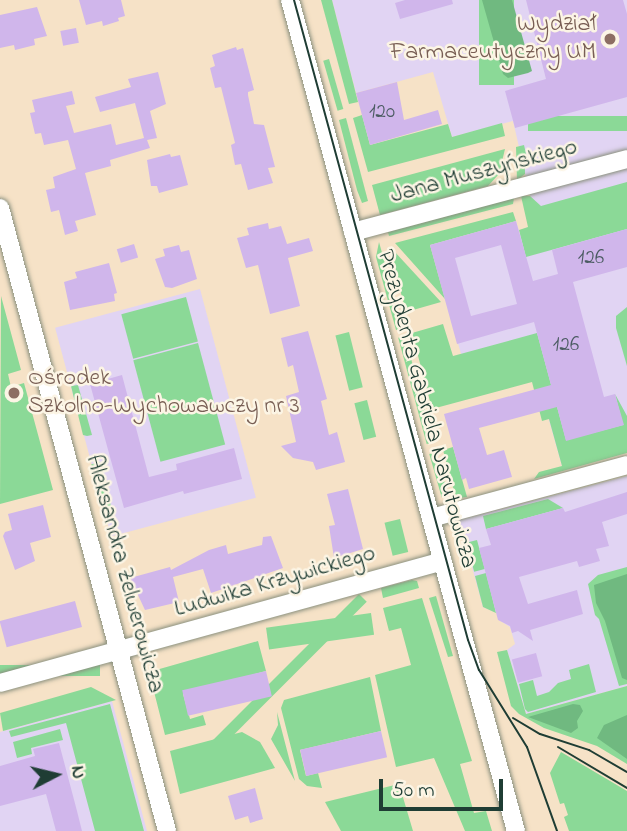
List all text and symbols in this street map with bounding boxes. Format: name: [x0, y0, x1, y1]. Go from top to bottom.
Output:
place label: Wydział Farmaceutyczny UM: [390, 11, 596, 67]
marker: Wydział Farmaceutyczny UM: [602, 31, 618, 47]
house number: 120: [369, 99, 395, 125]
street label: Jana Muszyńskiego: [387, 133, 581, 211]
house number: 126: [578, 245, 604, 271]
street label: Prezydenta Gabriela Narutowicza: [370, 247, 482, 571]
house number: 126: [553, 332, 579, 358]
place label: Ośrodek Szkolno-Wychowawczy nr 3: [28, 365, 300, 421]
marker: Ośrodek Szkolno-Wychowawczy nr 3: [6, 385, 22, 401]
street label: Aleksandra Zelwerowicza: [78, 452, 170, 696]
street label: Ludwika Krzywickiego: [171, 540, 379, 624]
north arrow: [21, 740, 91, 810]
text: N: [63, 764, 92, 780]
scale bar: [382, 764, 506, 808]
text: 50 m: [392, 776, 435, 806]

